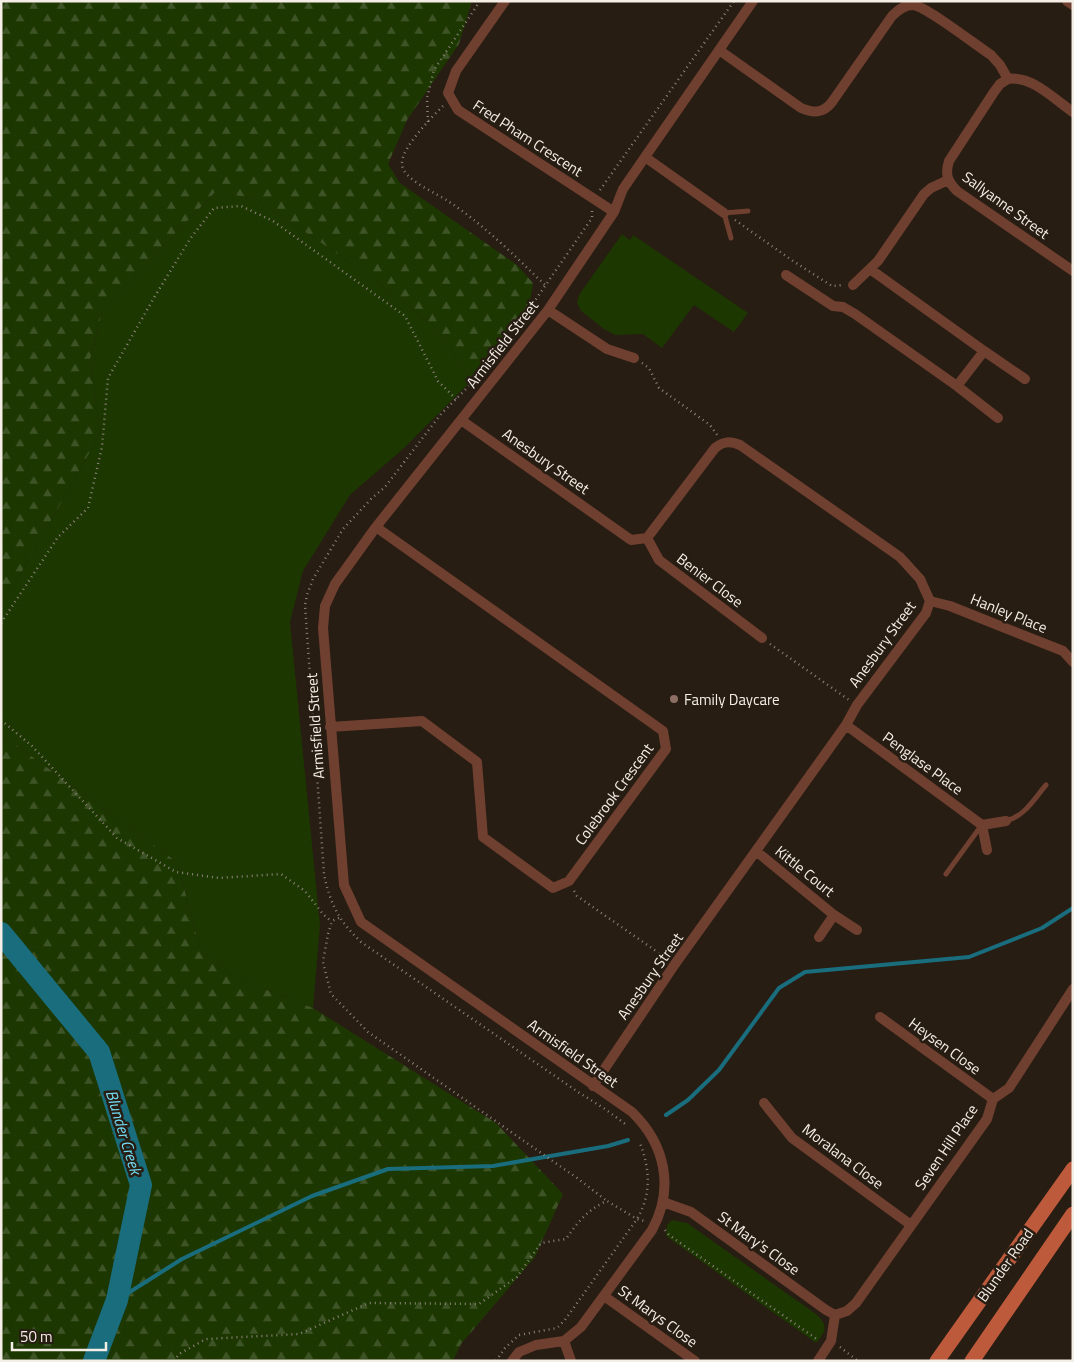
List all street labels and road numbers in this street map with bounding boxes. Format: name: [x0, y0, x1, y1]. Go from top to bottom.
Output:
street label: Fred Pham Crescent: [469, 94, 588, 183]
street label: Sallyanne Street: [958, 165, 1055, 245]
street label: Armisfield Street: [460, 295, 544, 393]
street label: Anesbury Street: [498, 422, 595, 500]
street label: Benier Close: [672, 547, 748, 613]
street label: Hanley Place: [967, 587, 1051, 639]
street label: Anesbury Street: [843, 595, 922, 692]
street label: Armisfield Street: [300, 672, 330, 780]
street label: Penglase Place: [878, 726, 968, 800]
street label: Colebrook Crescent: [569, 738, 659, 850]
street label: Kittle Court: [770, 840, 840, 903]
street label: Anesbury Street: [611, 927, 689, 1024]
street label: Heysen Close: [904, 1012, 986, 1080]
street label: Armisfield Street: [523, 1013, 624, 1093]
street label: Seven Hill Place: [909, 1099, 983, 1195]
street label: Moralana Close: [797, 1118, 889, 1194]
street label: St Mary's Close: [713, 1205, 805, 1281]
street label: Blunder Road: [971, 1224, 1039, 1306]
street label: St Marys Close: [613, 1279, 703, 1353]

